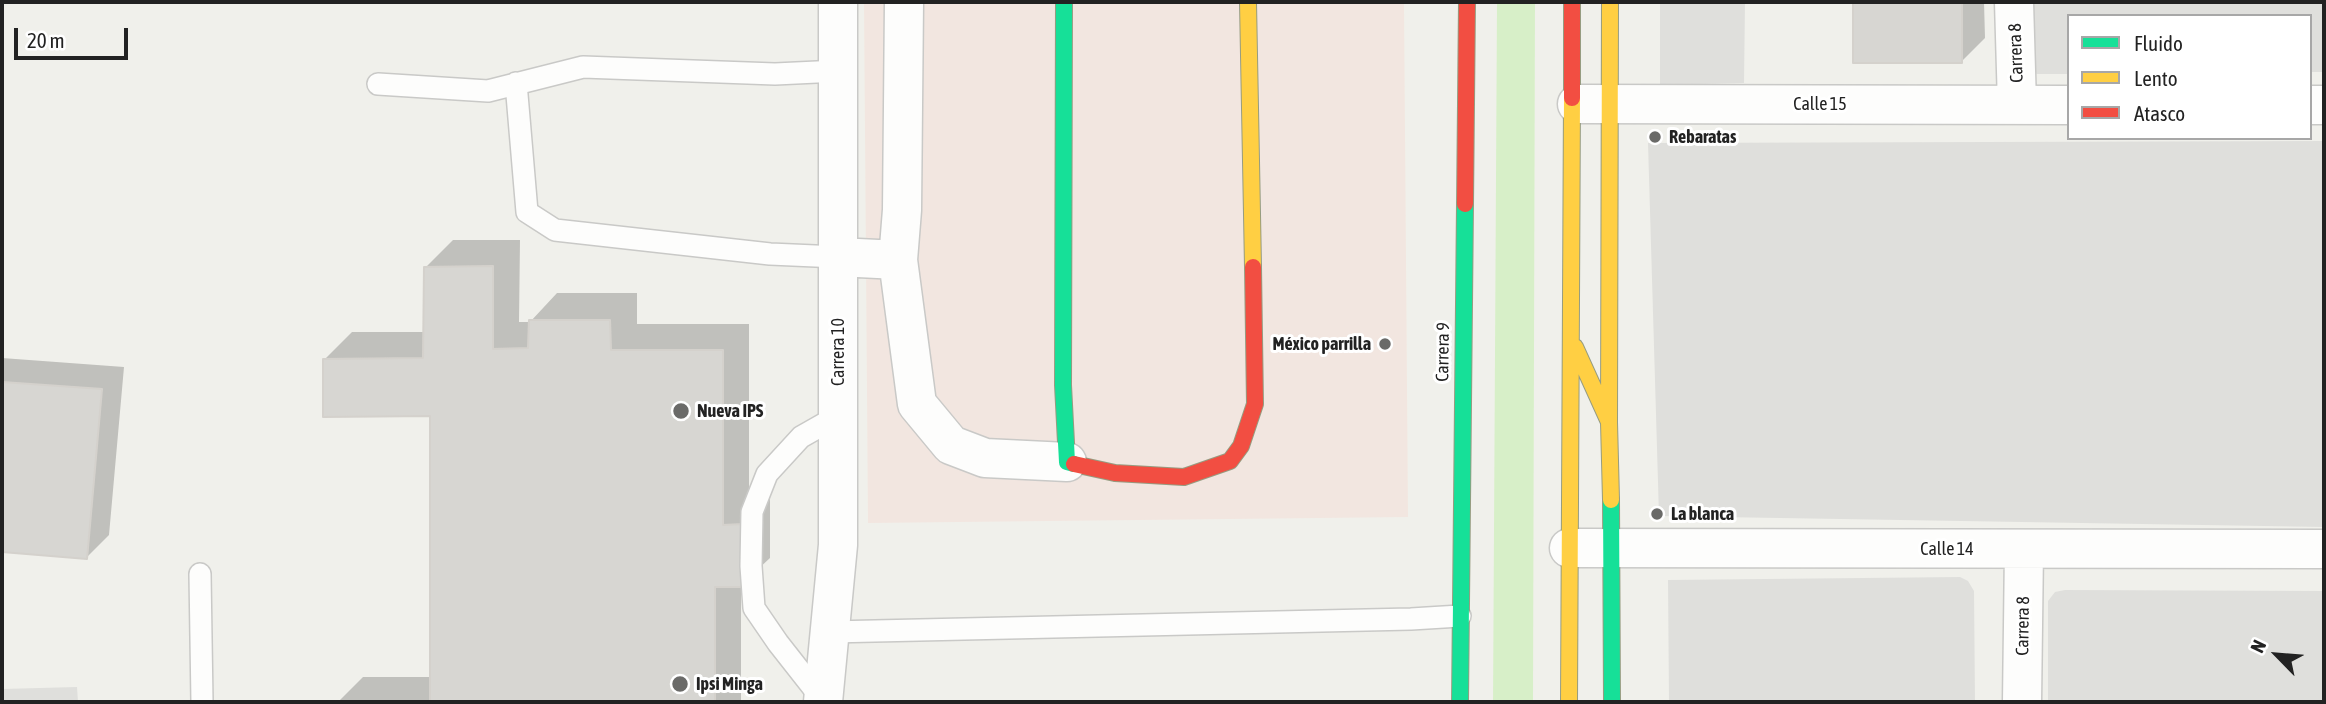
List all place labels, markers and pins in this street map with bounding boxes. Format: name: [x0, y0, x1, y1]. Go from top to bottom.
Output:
place label: Rebaratas: [1669, 126, 1736, 148]
marker: Rebaratas: [1647, 129, 1663, 145]
place label: México parrilla: [1272, 333, 1371, 355]
marker: México parrilla: [1377, 336, 1393, 352]
place label: Nueva IPS: [697, 400, 763, 422]
marker: Nueva IPS: [671, 401, 691, 421]
place label: La blanca: [1671, 503, 1734, 525]
marker: La blanca: [1649, 506, 1665, 522]
place label: Ipsi Minga: [696, 673, 763, 695]
marker: Ipsi Minga: [670, 674, 690, 694]

